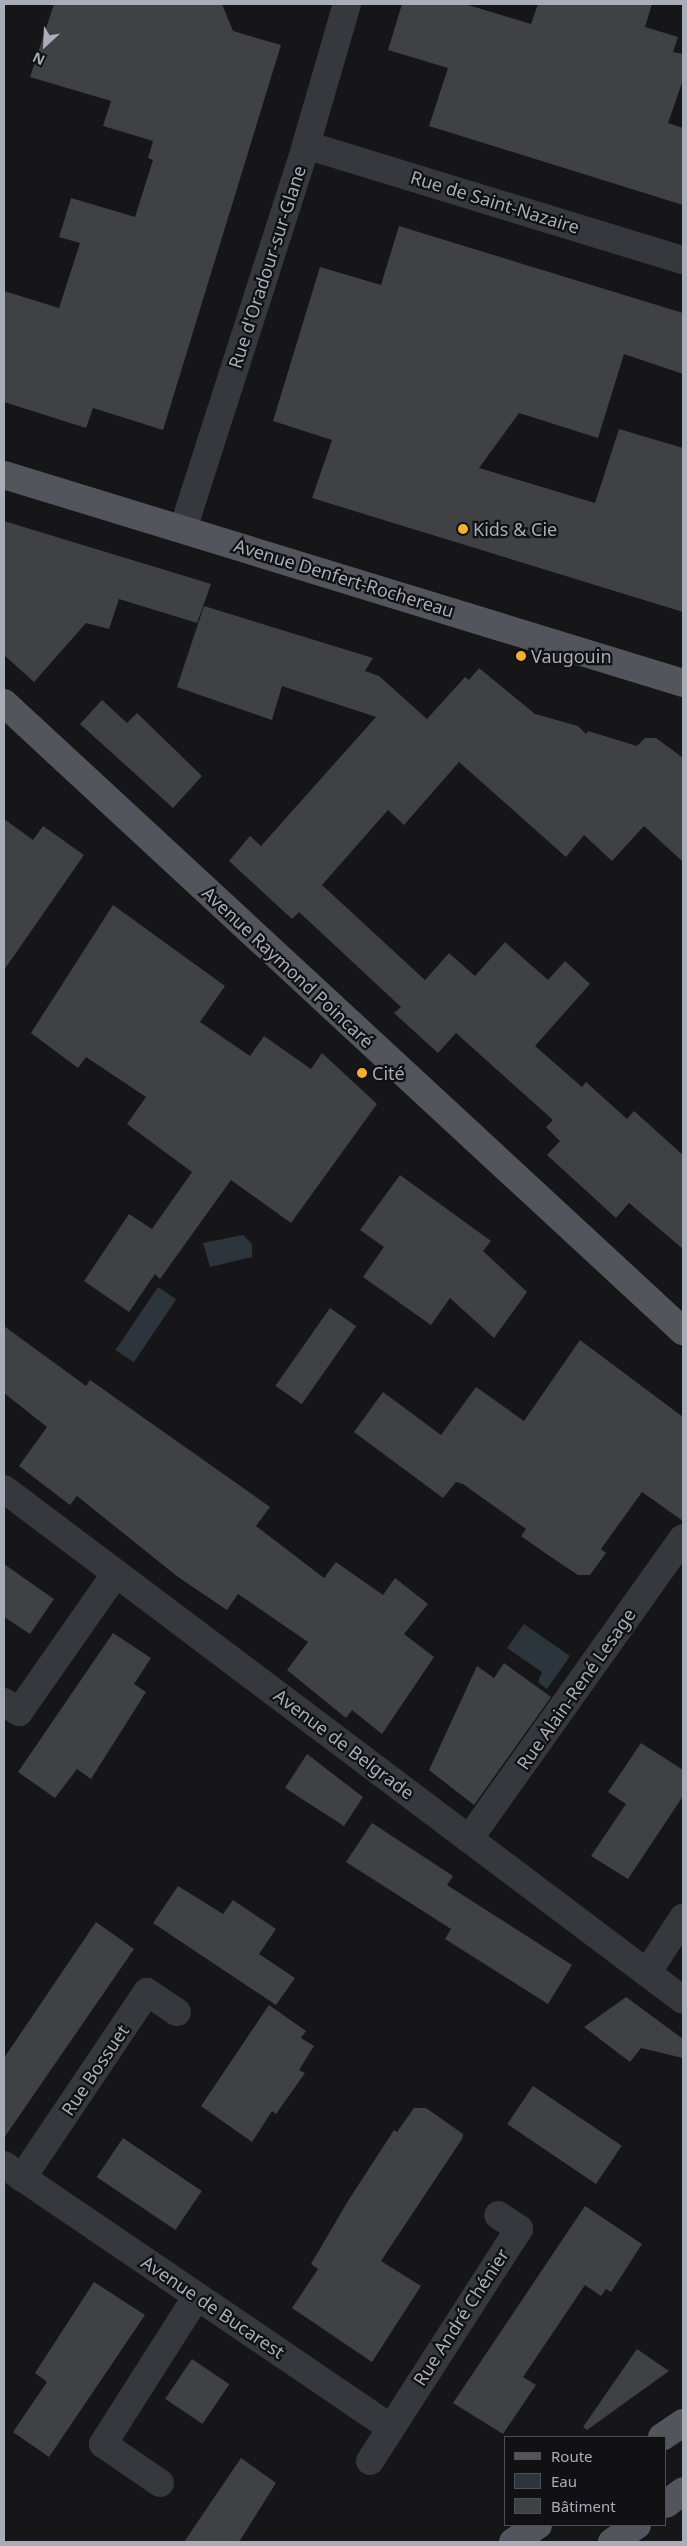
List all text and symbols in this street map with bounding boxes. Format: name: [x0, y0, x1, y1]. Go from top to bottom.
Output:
north arrow: [20, 20, 70, 70]
text: N: [29, 48, 48, 70]
street label: Rue d'Oradour-sur-Glane: [224, 163, 310, 371]
street label: Rue de Saint-Nazaire: [408, 166, 582, 238]
place label: Kids & Cie: [473, 518, 557, 540]
marker: Kids & Cie: [457, 523, 469, 535]
street label: Avenue Denfert-Rochereau: [231, 534, 457, 622]
place label: Vaugouin: [531, 645, 612, 667]
marker: Vaugouin: [515, 650, 527, 662]
street label: Avenue Raymond Poincaré: [198, 882, 378, 1052]
place label: Cité: [372, 1062, 405, 1084]
marker: Cité: [356, 1067, 368, 1079]
street label: Rue Alain-René Lesage: [512, 1604, 640, 1774]
street label: Avenue de Belgrade: [270, 1684, 418, 1804]
street label: Rue Bossuet: [57, 2021, 133, 2119]
street label: Rue André Chénier: [409, 2245, 513, 2389]
street label: Avenue de Bucarest: [137, 2251, 289, 2363]
legend: [504, 2436, 667, 2526]
text: Route: [551, 2446, 593, 2466]
text: Eau: [551, 2471, 577, 2491]
text: Bâtiment: [551, 2496, 616, 2516]

